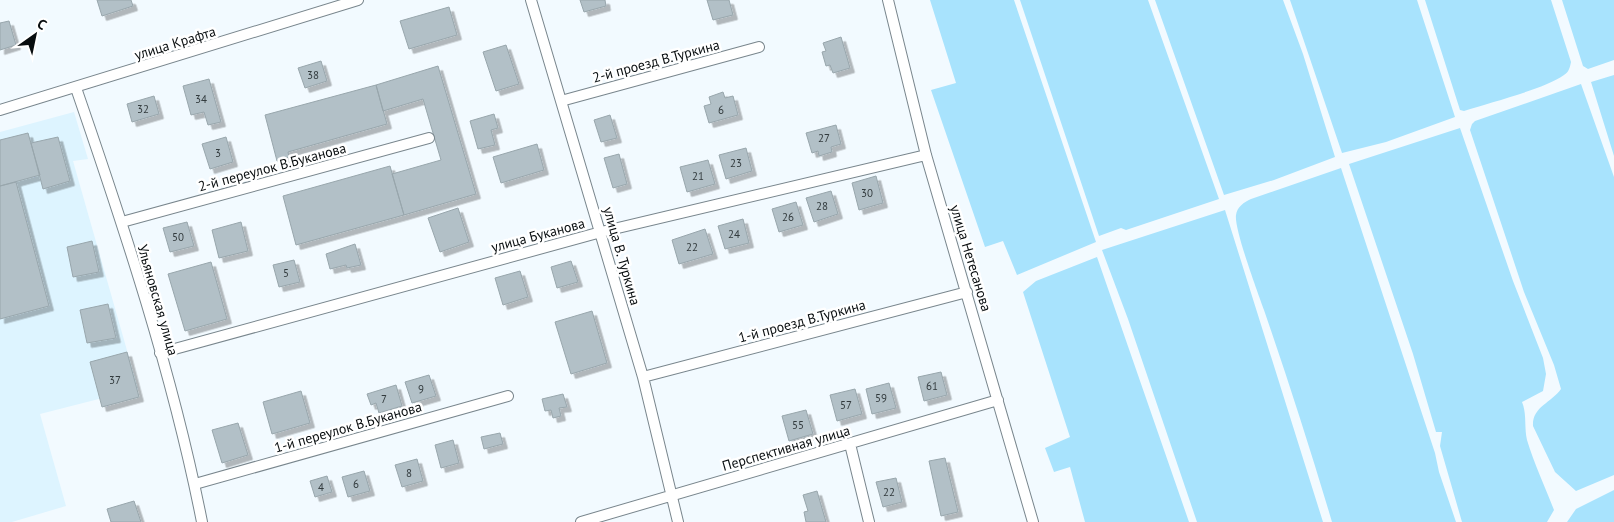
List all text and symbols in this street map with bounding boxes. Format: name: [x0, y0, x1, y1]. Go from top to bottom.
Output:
north arrow: [10, 10, 60, 60]
text: С: [34, 14, 50, 34]
street label: улица Крафта: [132, 22, 218, 64]
street label: 2-й проезд В.Туркина: [590, 35, 722, 87]
house number: 38: [307, 68, 319, 82]
house number: 34: [195, 92, 207, 106]
house number: 32: [137, 102, 149, 116]
house number: 6: [718, 103, 724, 117]
house number: 27: [818, 131, 830, 145]
street label: 2-й переулок В.Буканова: [196, 139, 348, 195]
house number: 3: [215, 146, 221, 160]
house number: 23: [730, 156, 742, 170]
house number: 21: [692, 169, 704, 183]
house number: 30: [861, 186, 873, 200]
house number: 28: [816, 199, 828, 213]
street label: улица Нетесанова: [946, 203, 996, 313]
street label: улица В. Туркина: [599, 205, 645, 307]
house number: 26: [782, 210, 794, 224]
street label: улица Буканова: [489, 214, 587, 256]
house number: 24: [728, 227, 740, 241]
house number: 50: [172, 230, 184, 244]
house number: 22: [686, 240, 698, 254]
street label: Ульяновская улица: [134, 242, 182, 358]
house number: 5: [283, 266, 289, 280]
street label: 1-й проезд В.Туркина: [736, 295, 868, 347]
house number: 37: [109, 373, 121, 387]
house number: 61: [926, 379, 938, 393]
house number: 9: [418, 382, 424, 396]
house number: 59: [875, 391, 887, 405]
house number: 7: [381, 392, 387, 406]
street label: 1-й переулок В.Буканова: [272, 397, 424, 457]
house number: 57: [840, 398, 852, 412]
house number: 55: [792, 418, 804, 432]
street label: Перспективная улица: [720, 421, 852, 475]
house number: 8: [406, 466, 412, 480]
house number: 6: [353, 477, 359, 491]
house number: 4: [318, 480, 324, 494]
house number: 22: [883, 485, 895, 499]

